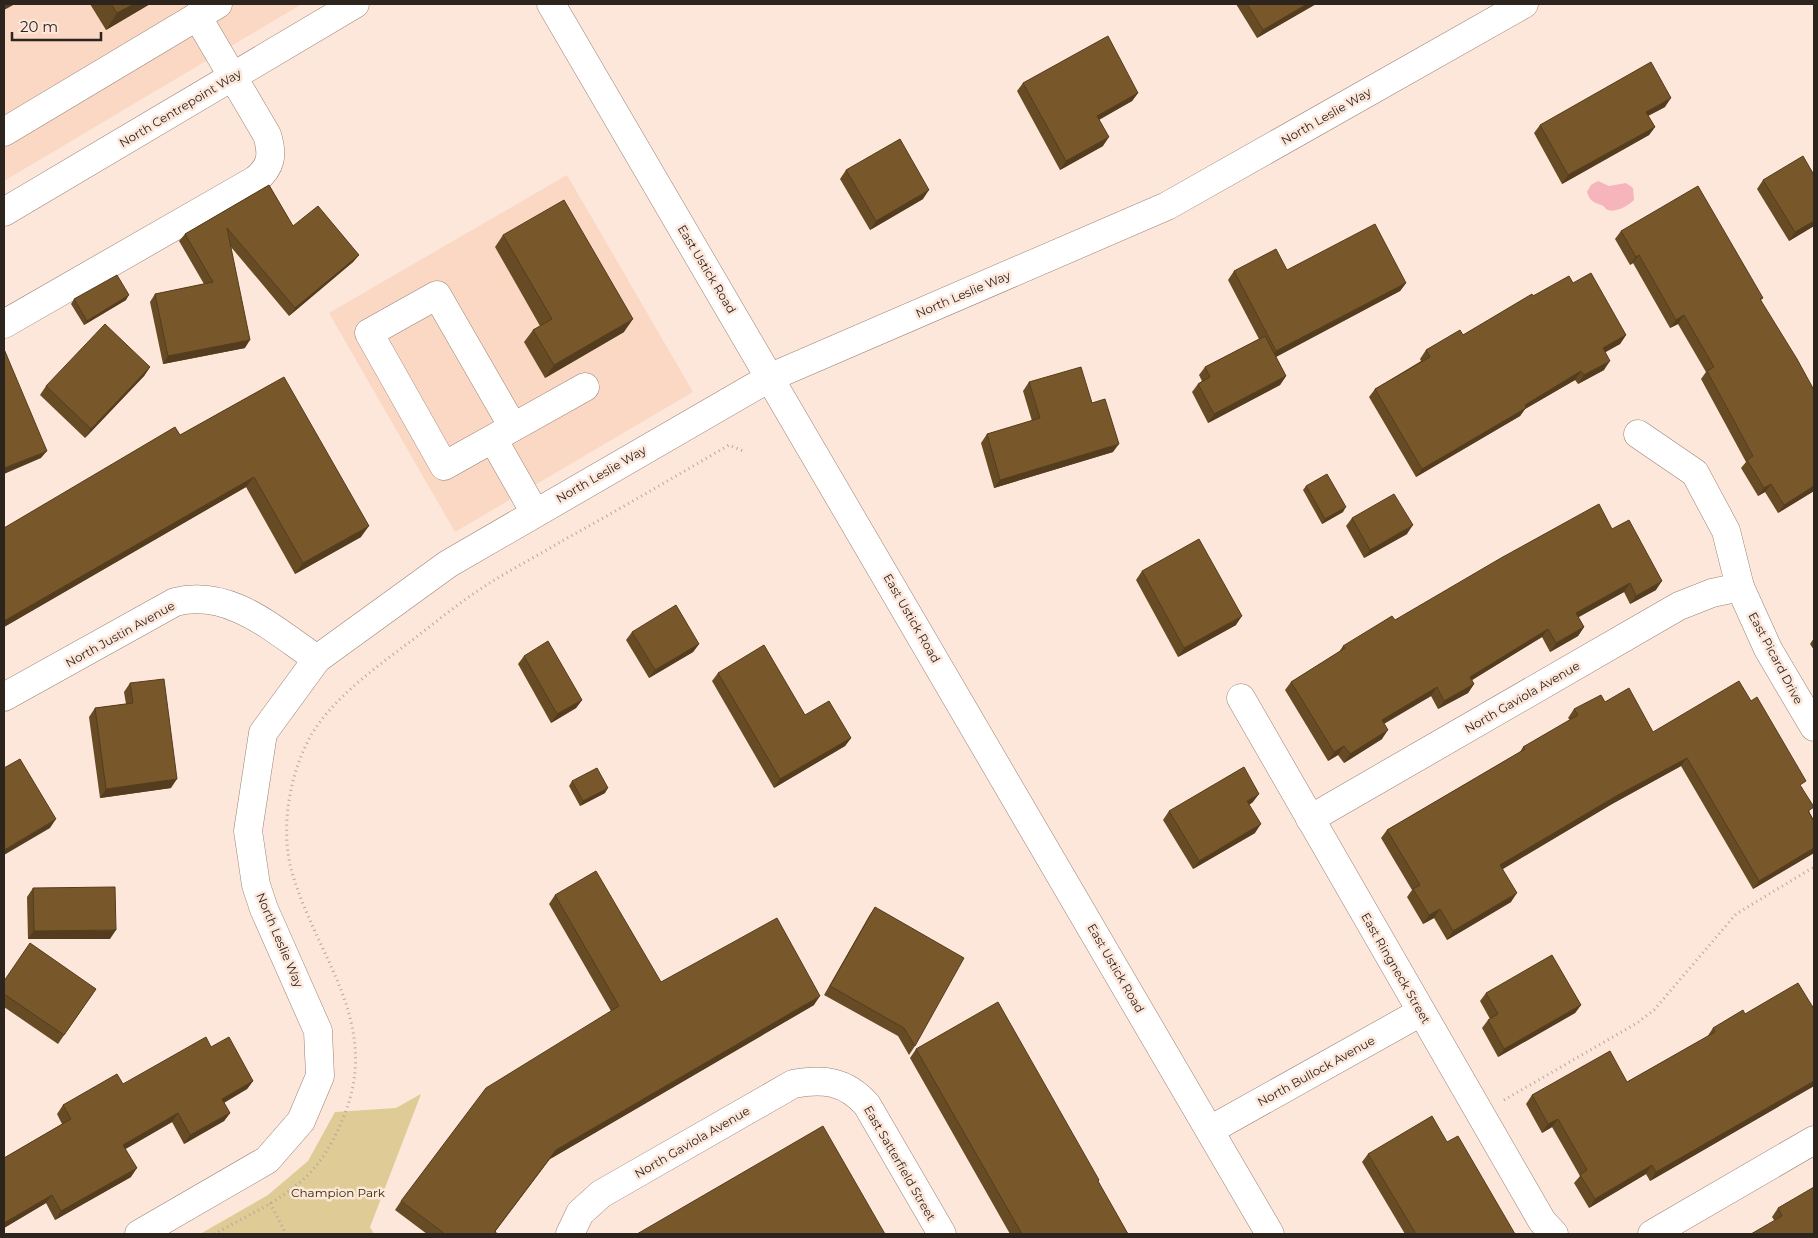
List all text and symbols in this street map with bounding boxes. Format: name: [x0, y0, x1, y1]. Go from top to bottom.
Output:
scale bar: [12, 10, 101, 42]
text: 20 m: [20, 17, 58, 36]
street label: North Centrepoint Way: [116, 65, 244, 150]
street label: North Leslie Way: [1278, 84, 1374, 148]
street label: East Ustick Road: [675, 222, 739, 316]
street label: North Leslie Way: [913, 267, 1013, 321]
street label: North Leslie Way: [553, 442, 649, 506]
street label: East Ustick Road: [880, 571, 944, 665]
street label: North Justin Avenue: [63, 598, 177, 670]
street label: East Picard Drive: [1745, 609, 1807, 707]
street label: North Gaviola Avenue: [1462, 658, 1582, 736]
street label: North Leslie Way: [253, 890, 307, 990]
street label: East Ringneck Street: [1358, 910, 1434, 1026]
street label: East Ustick Road: [1084, 921, 1148, 1015]
street label: North Bullock Avenue: [1255, 1032, 1377, 1110]
street label: North Gaviola Avenue: [632, 1103, 752, 1181]
street label: East Satterfield Street: [861, 1103, 939, 1223]
park label: Champion Park: [291, 1185, 386, 1200]

